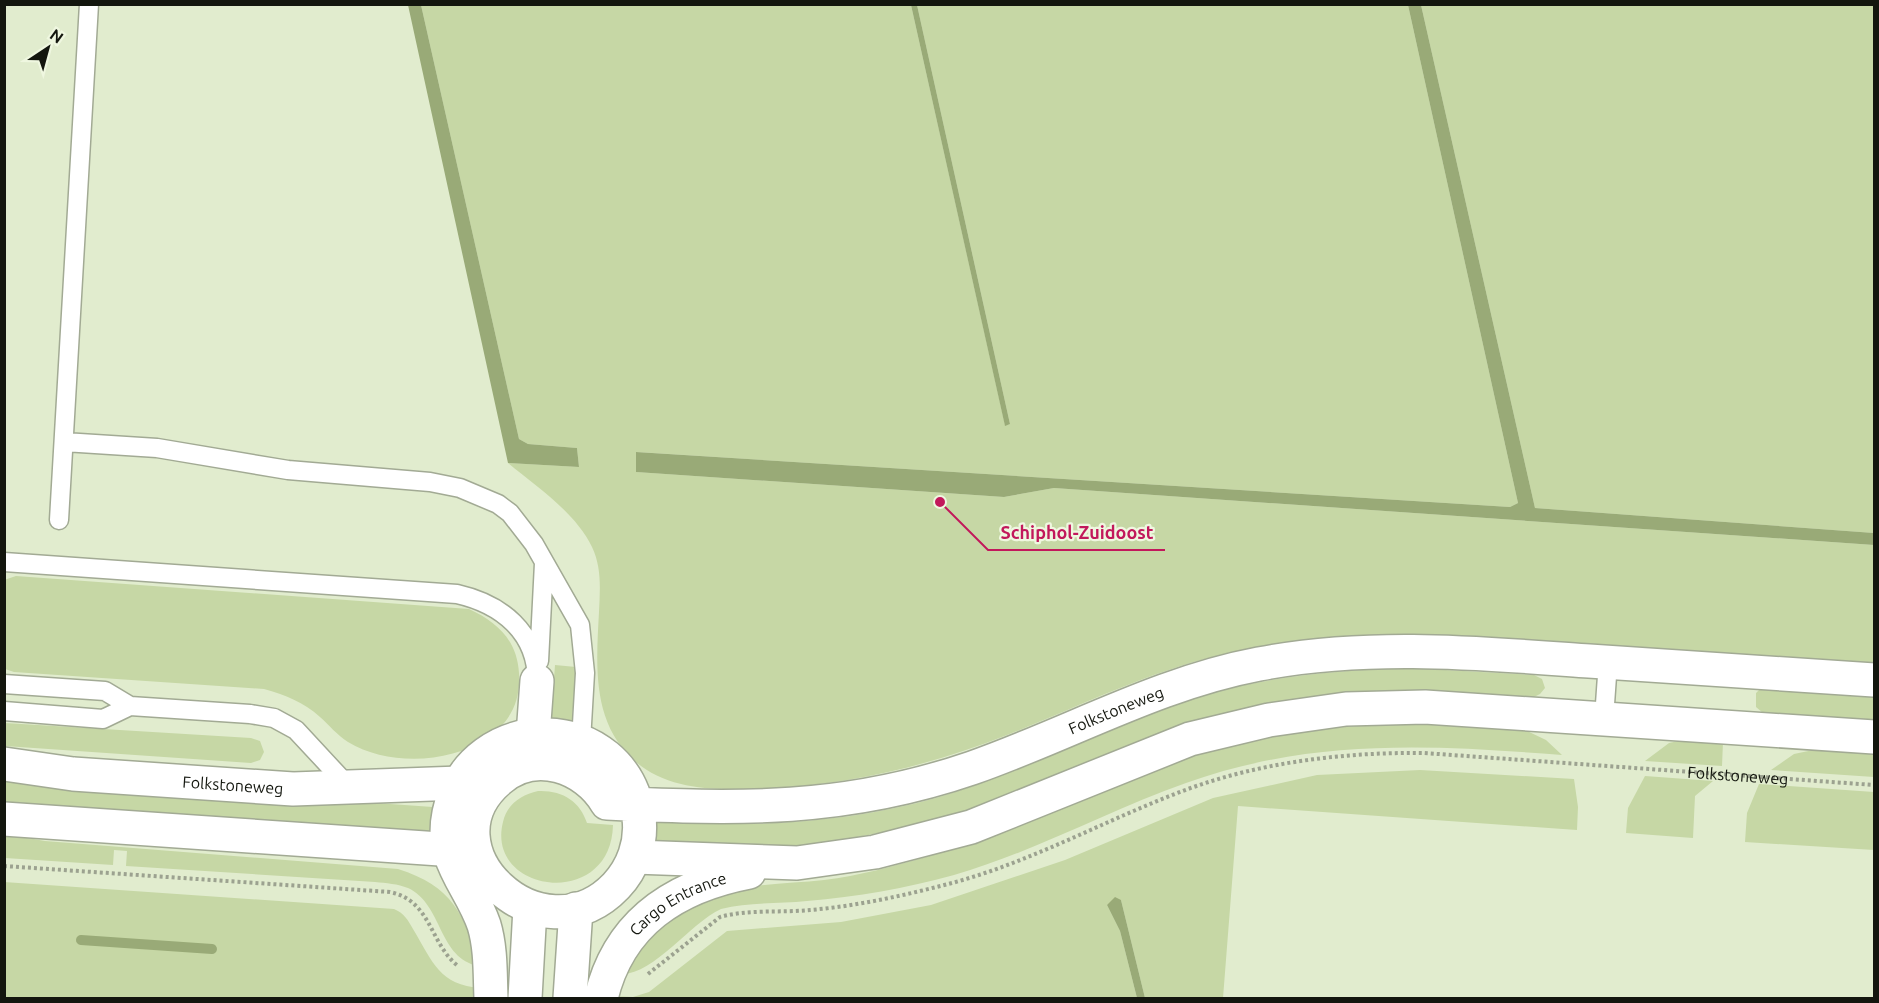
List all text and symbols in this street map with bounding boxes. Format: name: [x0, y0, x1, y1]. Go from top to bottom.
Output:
north arrow: [18, 18, 78, 78]
text: N: [47, 25, 67, 47]
callout: Schiphol-Zuidoost: [988, 514, 1165, 550]
text: Schiphol-Zuidoost: [1001, 522, 1154, 542]
street label: Folkstoneweg: [1066, 683, 1166, 738]
street label: Folkstoneweg: [1687, 763, 1789, 788]
street label: Folkstoneweg: [182, 772, 284, 797]
street label: Cargo Entrance: [626, 869, 728, 939]

